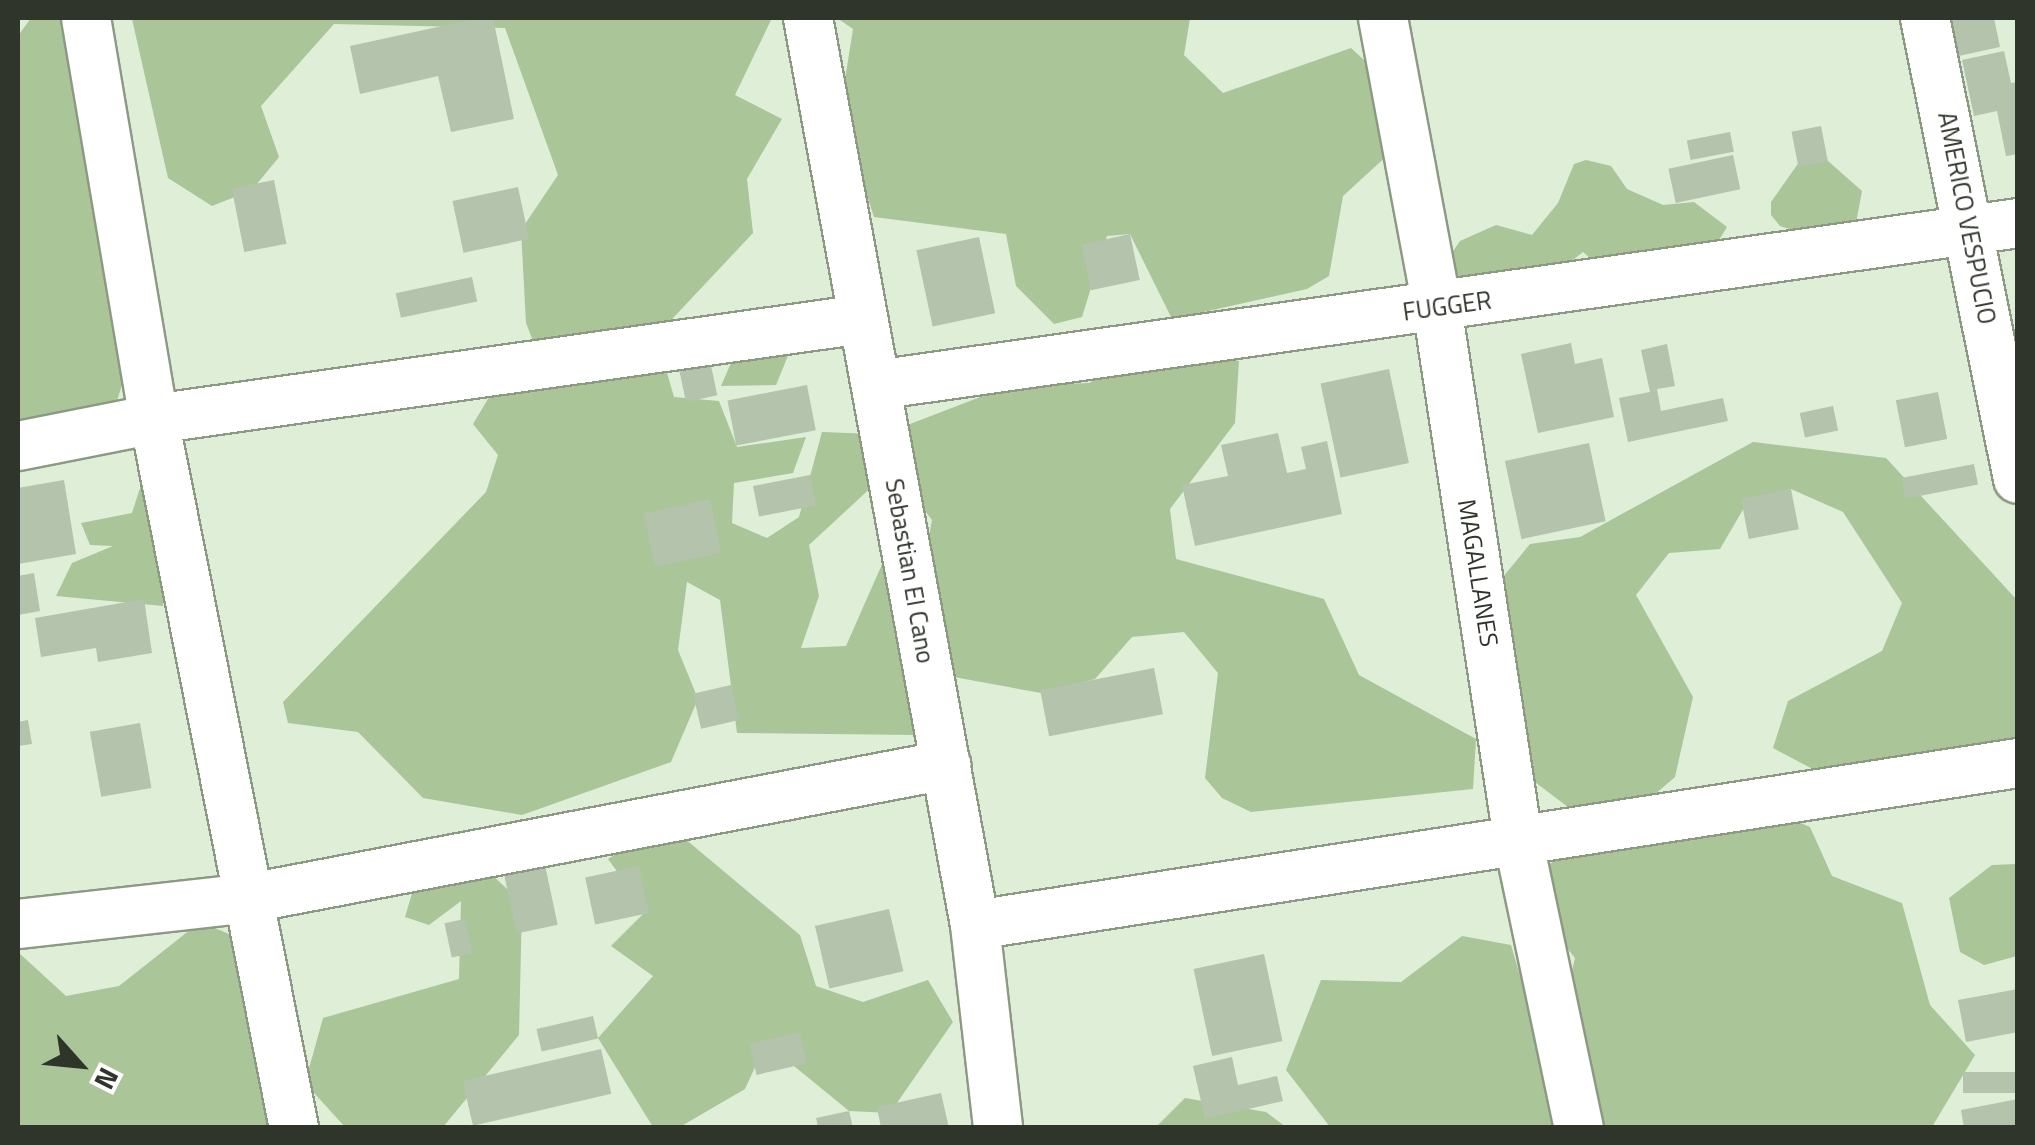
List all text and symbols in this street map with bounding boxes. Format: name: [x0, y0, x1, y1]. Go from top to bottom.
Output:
street label: AMERICO VESPUCIO: [1932, 109, 2002, 327]
street label: FUGGER: [1401, 285, 1493, 327]
street label: Sebastian El Cano: [879, 476, 941, 666]
street label: MAGALLANES: [1452, 497, 1504, 649]
north arrow: [30, 1015, 130, 1115]
text: N: [84, 1060, 131, 1097]

